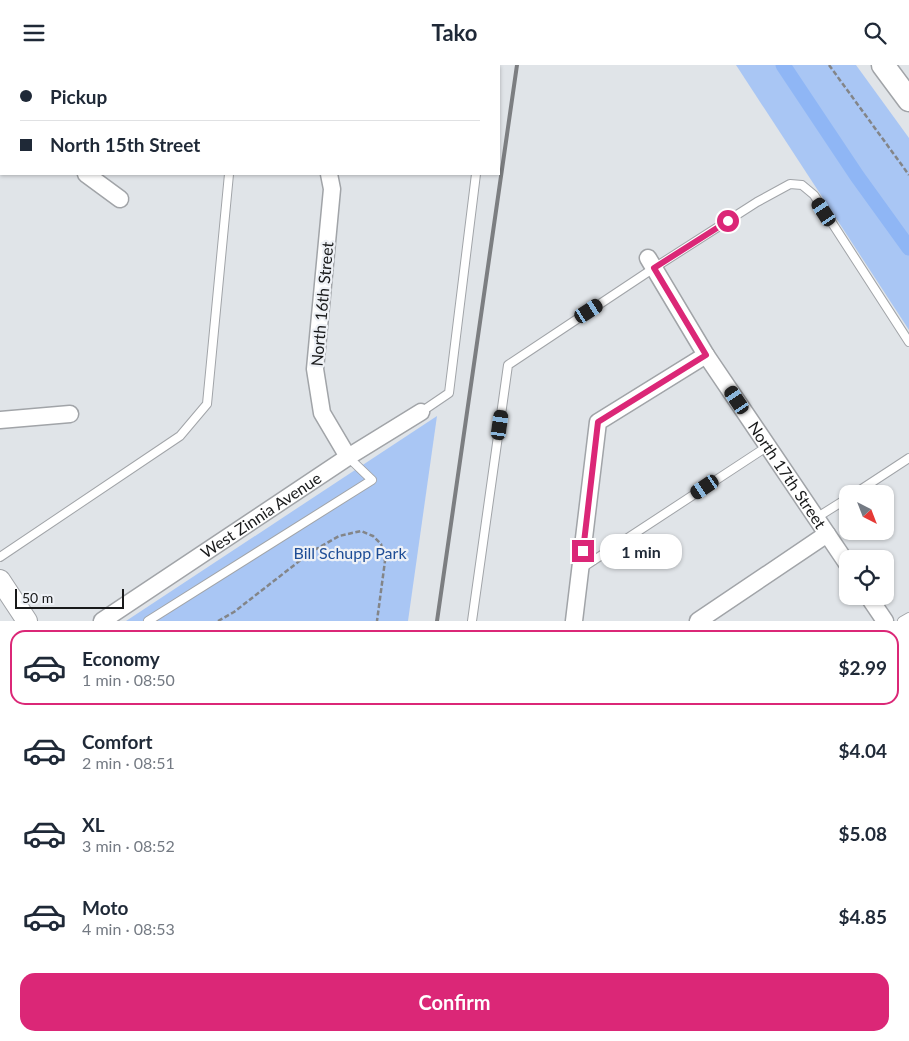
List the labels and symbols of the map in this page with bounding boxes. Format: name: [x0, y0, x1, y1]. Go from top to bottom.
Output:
car: [809, 195, 838, 229]
route start: [717, 210, 739, 232]
street label: North 16th Street: [307, 241, 336, 367]
car: [572, 297, 605, 325]
car: [722, 383, 751, 417]
car: [490, 409, 509, 441]
street label: North 17th Street: [745, 418, 831, 532]
street label: West Zinnia Avenue: [197, 468, 324, 562]
car: [688, 472, 721, 502]
north arrow: [839, 485, 894, 540]
callout: 1 min: [600, 533, 683, 569]
route end: [572, 540, 594, 562]
park label: Bill Schupp Park: [293, 543, 407, 562]
scale bar: [15, 586, 124, 609]

